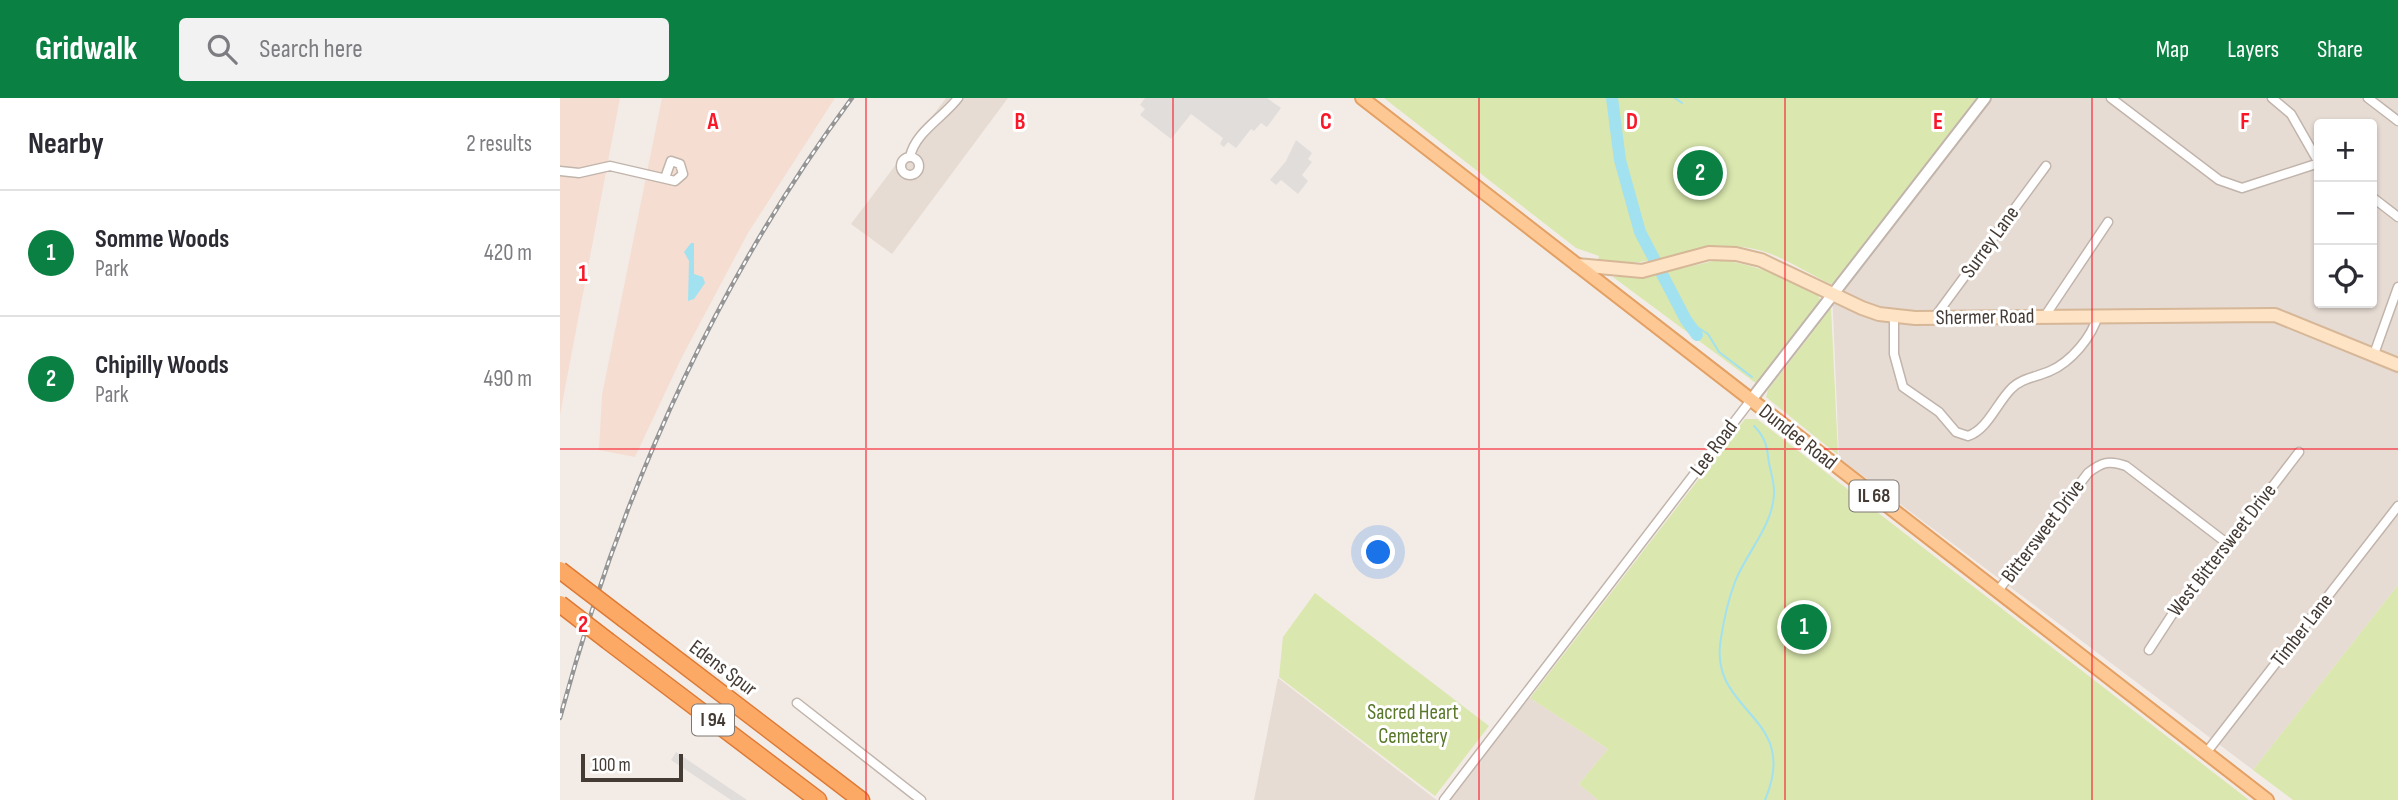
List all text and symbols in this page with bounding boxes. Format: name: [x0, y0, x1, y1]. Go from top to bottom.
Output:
search box: [179, 18, 669, 81]
text: Gridwalk: [35, 29, 137, 69]
icon: search: [203, 30, 241, 68]
text: Search here: [259, 34, 363, 65]
text: Map: [2156, 35, 2189, 64]
text: Layers: [2227, 35, 2279, 64]
text: Share: [2317, 35, 2363, 64]
text: A: [707, 108, 720, 136]
text: B: [1015, 108, 1026, 136]
text: C: [1320, 108, 1332, 136]
text: D: [1626, 108, 1638, 136]
text: E: [1933, 108, 1943, 136]
text: F: [2240, 108, 2250, 136]
map controls: [2314, 119, 2377, 308]
button: +: [2314, 119, 2377, 182]
text: Nearby: [28, 126, 104, 162]
text: 2 results: [466, 130, 532, 158]
pin: 2: [1677, 147, 1723, 199]
button: −: [2314, 182, 2377, 245]
street label: Surrey Lane: [1956, 201, 2024, 283]
text: Somme Woods: [95, 224, 229, 255]
text: 1: [46, 239, 56, 267]
text: 420 m: [484, 239, 532, 267]
button: locate: [2314, 245, 2377, 308]
text: Park: [95, 255, 129, 283]
text: 1: [578, 260, 588, 288]
street label: Shermer Road: [1935, 304, 2035, 330]
text: Chipilly Woods: [95, 350, 229, 381]
text: 2: [46, 365, 56, 393]
text: 490 m: [483, 365, 532, 393]
text: Park: [95, 381, 129, 409]
street label: Dundee Road: [1754, 399, 1842, 475]
street label: Lee Road: [1685, 415, 1743, 481]
street label: Bittersweet Drive: [1996, 475, 2090, 587]
street label: West Bittersweet Drive: [2162, 479, 2282, 621]
road number: IL 68: [1850, 480, 1898, 512]
your location: [1361, 535, 1395, 569]
street label: Timber Lane: [2266, 589, 2338, 671]
pin: 1: [1781, 601, 1827, 653]
text: 2: [578, 611, 588, 639]
street label: Edens Spur: [684, 635, 762, 701]
park label: Sacred Heart Cemetery: [1367, 700, 1459, 749]
road number: I 94: [692, 705, 734, 736]
scale bar: [581, 751, 682, 783]
text: 100 m: [592, 754, 631, 777]

